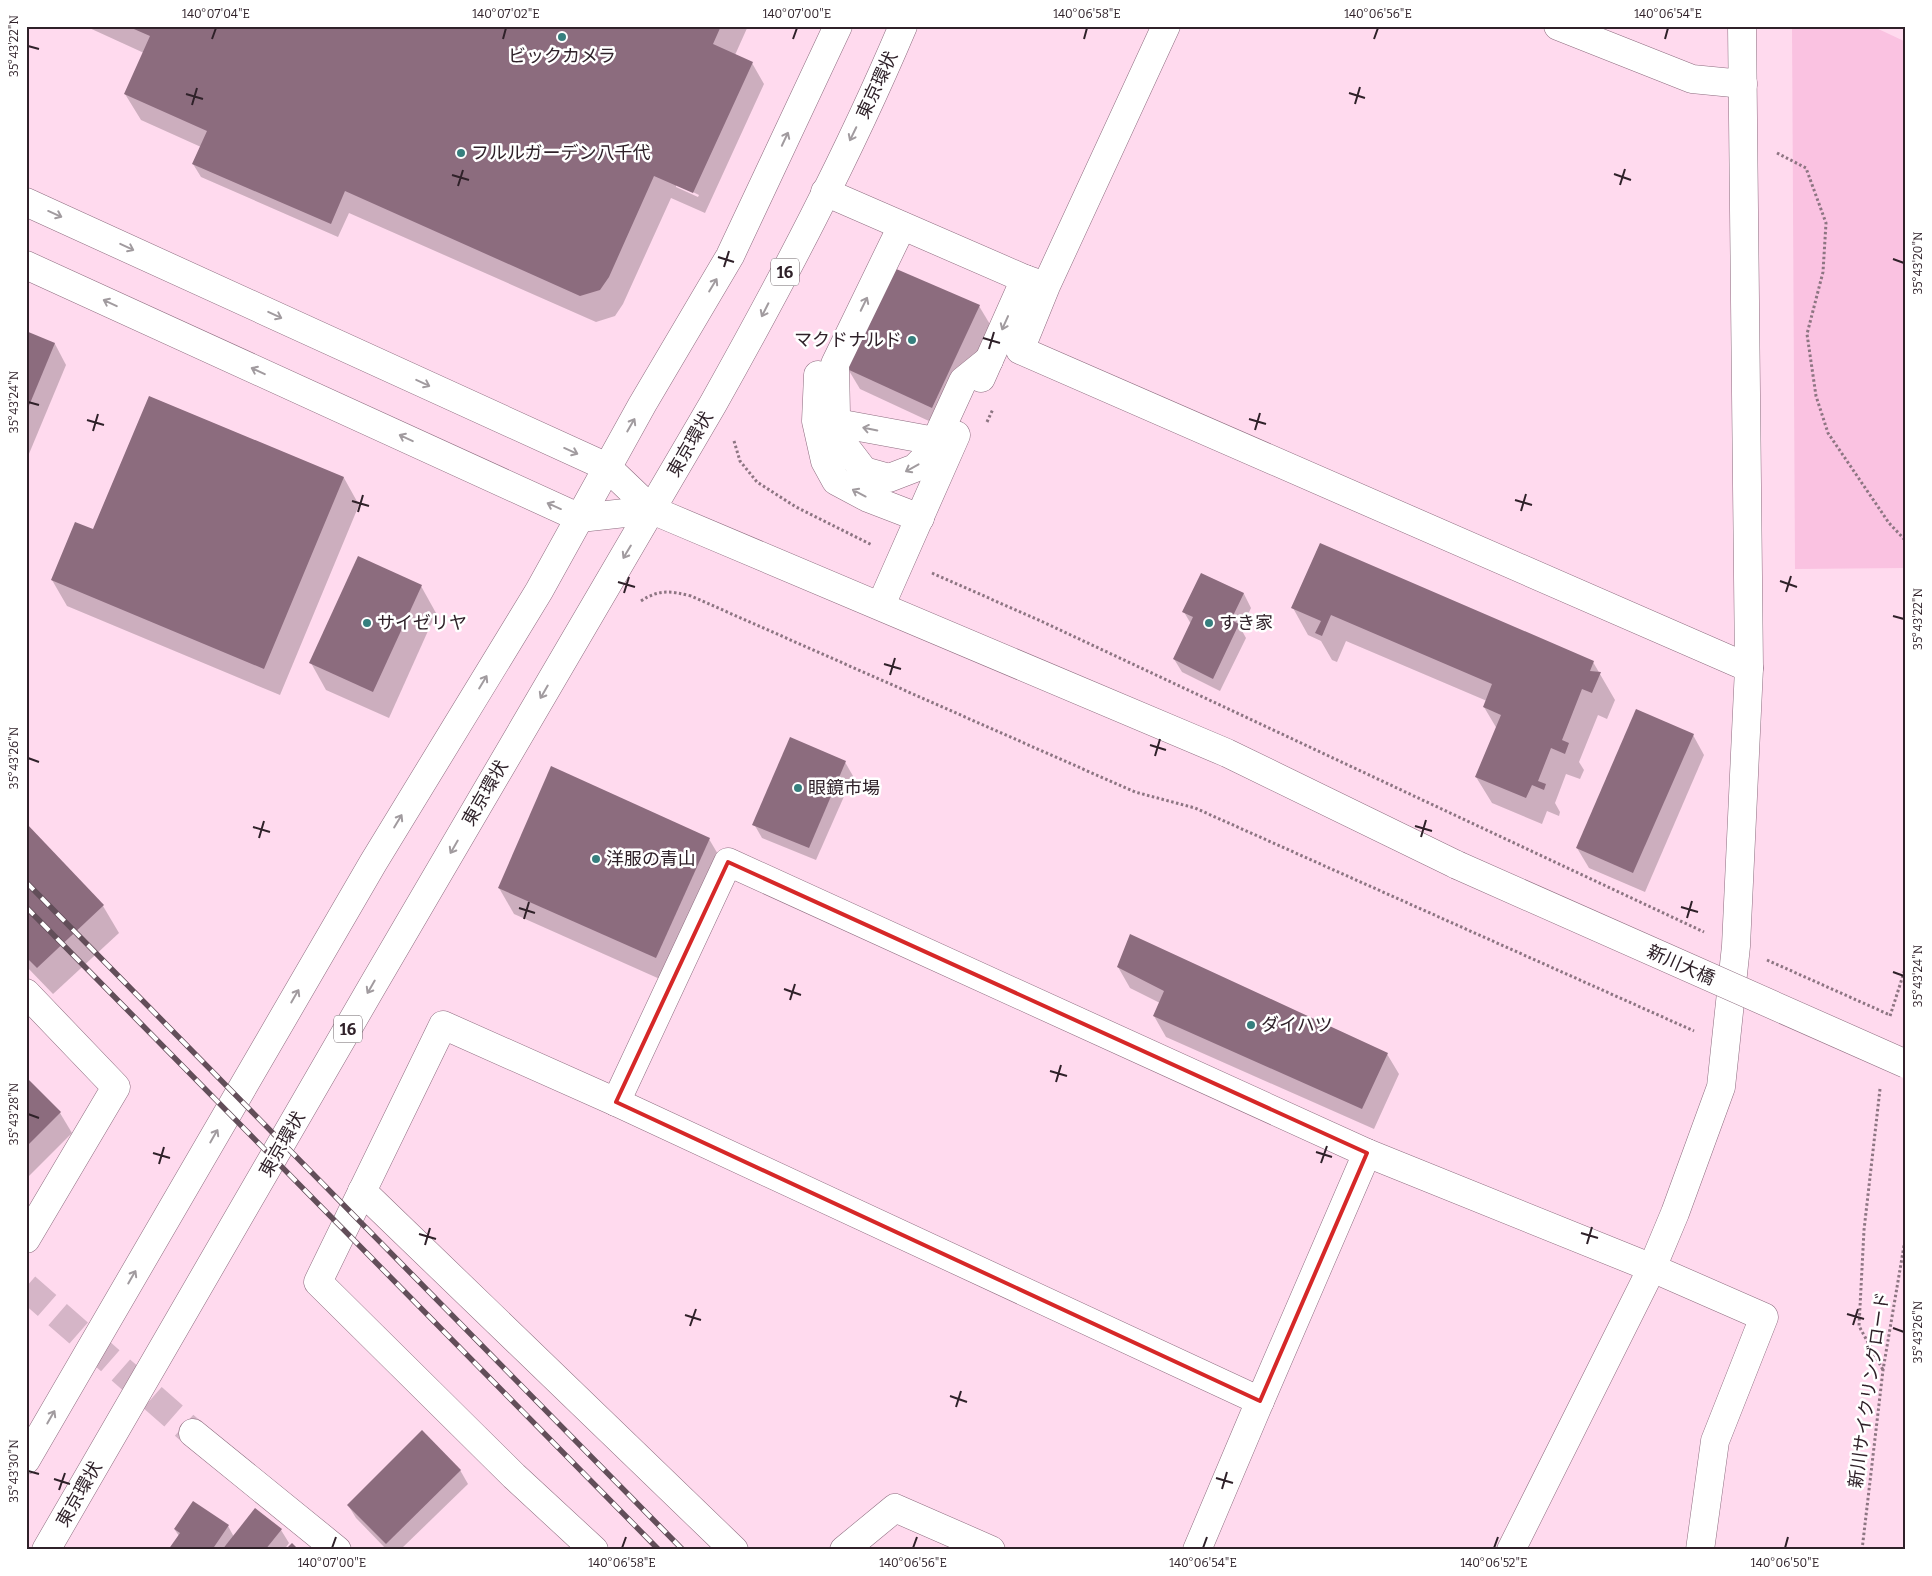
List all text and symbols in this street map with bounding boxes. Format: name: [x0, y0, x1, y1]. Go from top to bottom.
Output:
text: 140°07'04"E: [182, 7, 250, 21]
text: 140°07'02"E: [472, 7, 540, 21]
text: 140°07'00"E: [763, 7, 831, 21]
text: 140°06'58"E: [1053, 7, 1121, 21]
text: 140°06'56"E: [1344, 7, 1412, 21]
text: 140°06'54"E: [1634, 7, 1702, 21]
text: 35°43'22"N: [7, 15, 21, 77]
marker: ビックカメラ: [556, 31, 568, 43]
place label: ビックカメラ: [508, 45, 616, 67]
street label: 東京環状: [852, 48, 902, 122]
one-way arrow: [848, 126, 858, 141]
one-way arrow: [781, 132, 790, 147]
place label: フルルガーデン八千代: [471, 142, 650, 164]
marker: フルルガーデン八千代: [455, 147, 467, 159]
one-way arrow: [47, 210, 62, 220]
text: 35°43'20"N: [1911, 231, 1925, 295]
one-way arrow: [120, 243, 135, 253]
road number: 16: [771, 258, 799, 286]
one-way arrow: [709, 278, 719, 292]
one-way arrow: [860, 297, 869, 312]
one-way arrow: [103, 298, 118, 308]
one-way arrow: [759, 303, 769, 317]
one-way arrow: [267, 311, 282, 321]
one-way arrow: [1000, 315, 1010, 330]
place label: マクドナルド: [794, 329, 902, 351]
marker: マクドナルド: [906, 334, 918, 346]
one-way arrow: [251, 366, 266, 375]
text: 35°43'24"N: [7, 370, 21, 433]
one-way arrow: [415, 379, 430, 388]
street label: 東京環状: [662, 407, 718, 481]
one-way arrow: [626, 417, 636, 432]
one-way arrow: [862, 423, 878, 433]
one-way arrow: [399, 433, 414, 443]
one-way arrow: [563, 446, 578, 456]
one-way arrow: [904, 463, 919, 473]
one-way arrow: [851, 488, 866, 498]
one-way arrow: [547, 501, 562, 510]
one-way arrow: [621, 544, 631, 558]
text: 35°43'22"N: [1911, 588, 1925, 650]
place label: サイゼリヤ: [377, 612, 467, 634]
place label: すき家: [1219, 612, 1273, 634]
marker: サイゼリヤ: [361, 617, 373, 629]
marker: すき家: [1203, 617, 1215, 629]
one-way arrow: [479, 676, 489, 690]
one-way arrow: [539, 684, 549, 698]
text: 35°43'26"N: [7, 726, 21, 789]
street label: 東京環状: [457, 756, 513, 830]
place label: 眼鏡市場: [808, 777, 880, 799]
marker: 眼鏡市場: [792, 782, 804, 794]
one-way arrow: [394, 814, 404, 828]
one-way arrow: [448, 839, 458, 854]
place label: 洋服の青山: [606, 848, 696, 870]
marker: 洋服の青山: [590, 853, 602, 865]
street label: 新川大橋: [1644, 940, 1718, 990]
text: 35°43'24"N: [1911, 944, 1925, 1007]
one-way arrow: [366, 980, 376, 994]
one-way arrow: [291, 989, 301, 1003]
place label: ダイハツ: [1261, 1014, 1333, 1036]
road number: 16: [334, 1016, 362, 1042]
marker: ダイハツ: [1245, 1019, 1257, 1031]
text: 35°43'28"N: [7, 1082, 21, 1145]
street label: 東京環状: [254, 1107, 310, 1181]
one-way arrow: [209, 1130, 219, 1144]
one-way arrow: [128, 1270, 138, 1284]
street label: 新川サイクリングロード: [1844, 1291, 1894, 1489]
text: 35°43'26"N: [1911, 1300, 1925, 1363]
one-way arrow: [46, 1411, 56, 1425]
text: 35°43'30"N: [7, 1439, 21, 1503]
street label: 東京環状: [51, 1457, 107, 1531]
text: 140°07'00"E: [298, 1556, 366, 1570]
text: 140°06'58"E: [588, 1556, 656, 1570]
text: 140°06'56"E: [879, 1556, 947, 1570]
text: 140°06'54"E: [1169, 1556, 1237, 1570]
text: 140°06'52"E: [1460, 1556, 1528, 1570]
text: 140°06'50"E: [1751, 1556, 1819, 1570]

